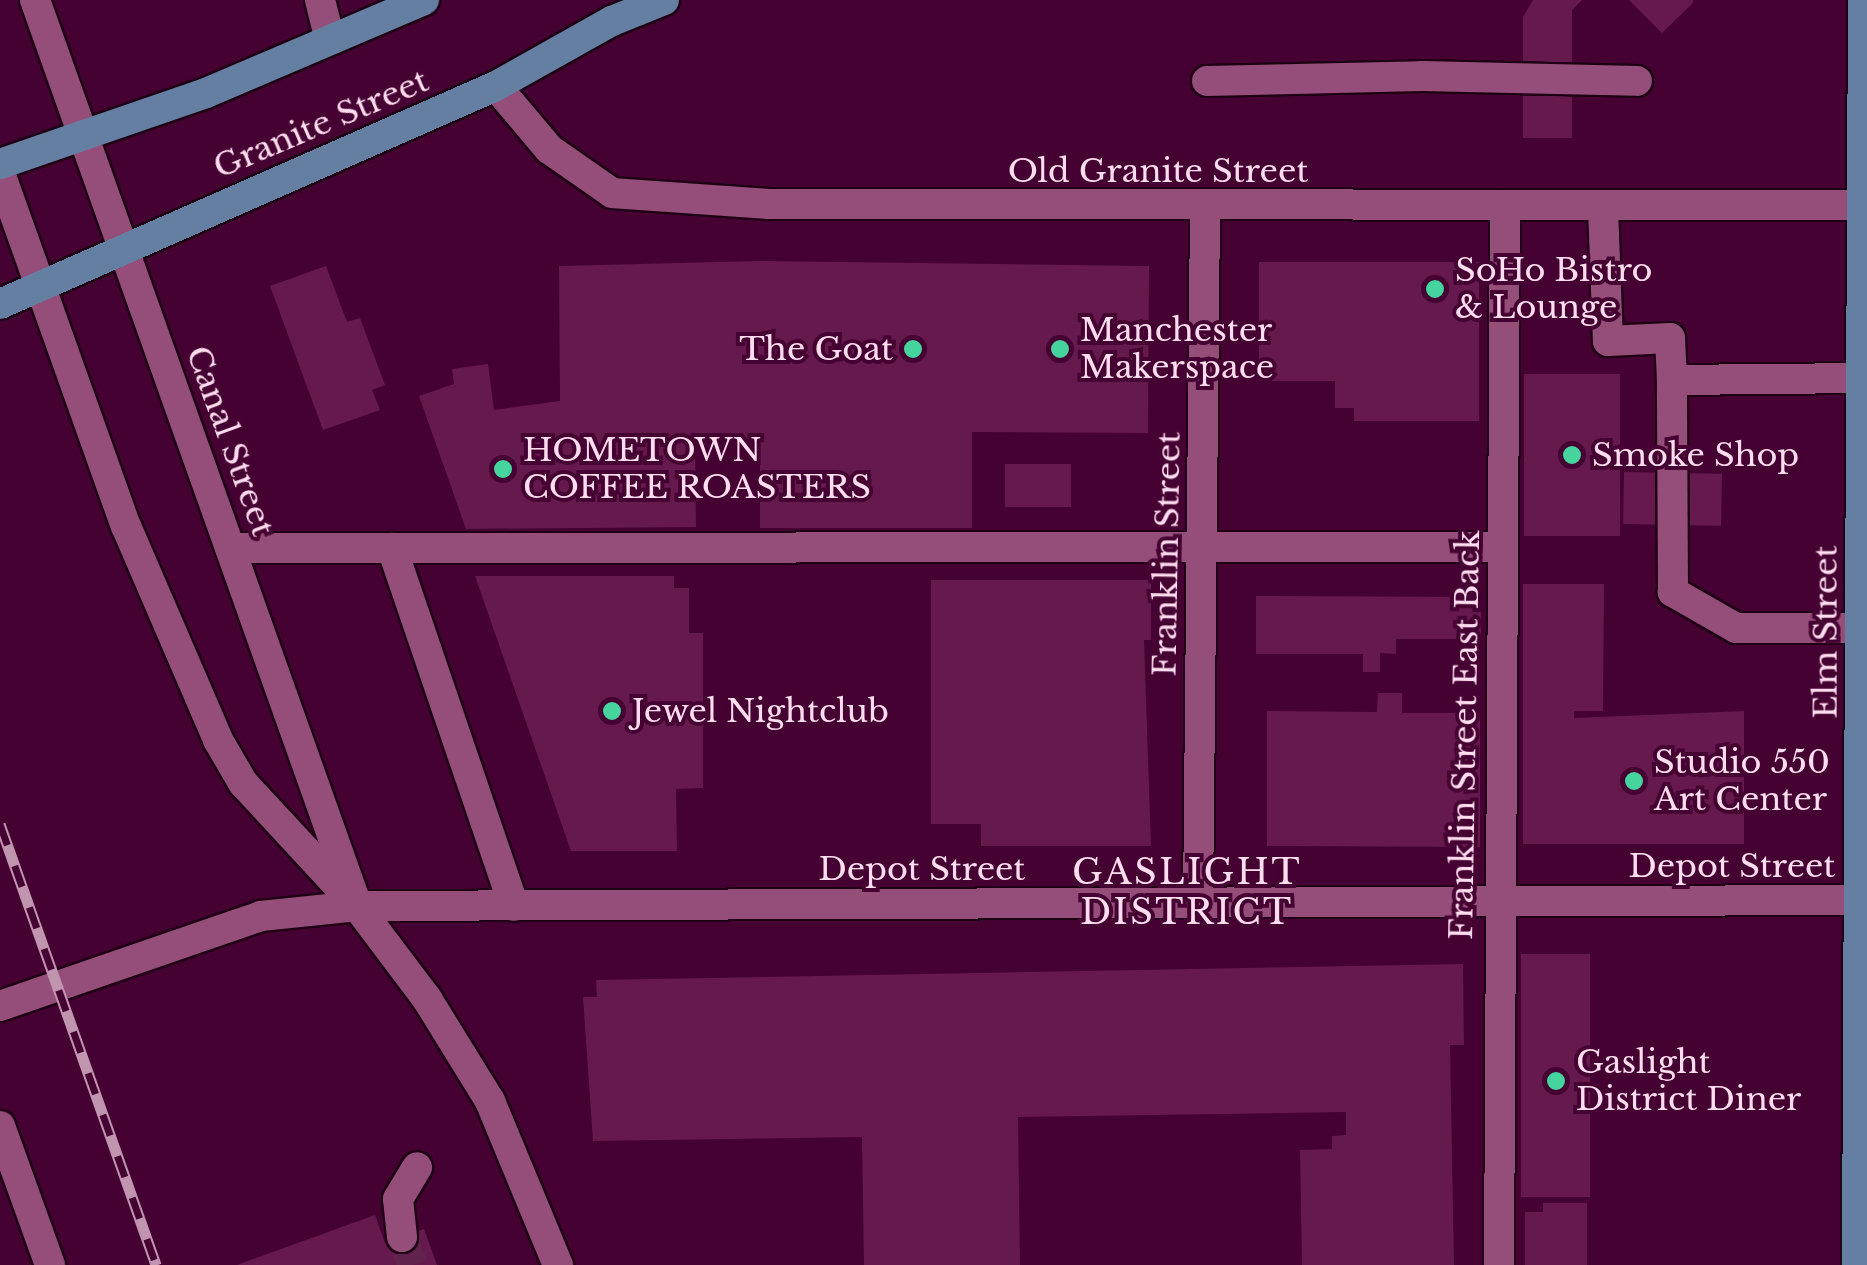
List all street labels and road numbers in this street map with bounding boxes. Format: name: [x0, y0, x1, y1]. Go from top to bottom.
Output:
street label: Granite Street: [208, 61, 434, 187]
street label: Old Granite Street: [1008, 152, 1308, 190]
street label: Canal Street: [178, 341, 282, 541]
street label: Franklin Street: [1146, 431, 1188, 677]
street label: Franklin Street East Back: [1442, 530, 1488, 940]
street label: Elm Street: [1807, 545, 1845, 719]
street label: Depot Street: [1629, 847, 1835, 885]
street label: Depot Street: [819, 850, 1025, 888]

